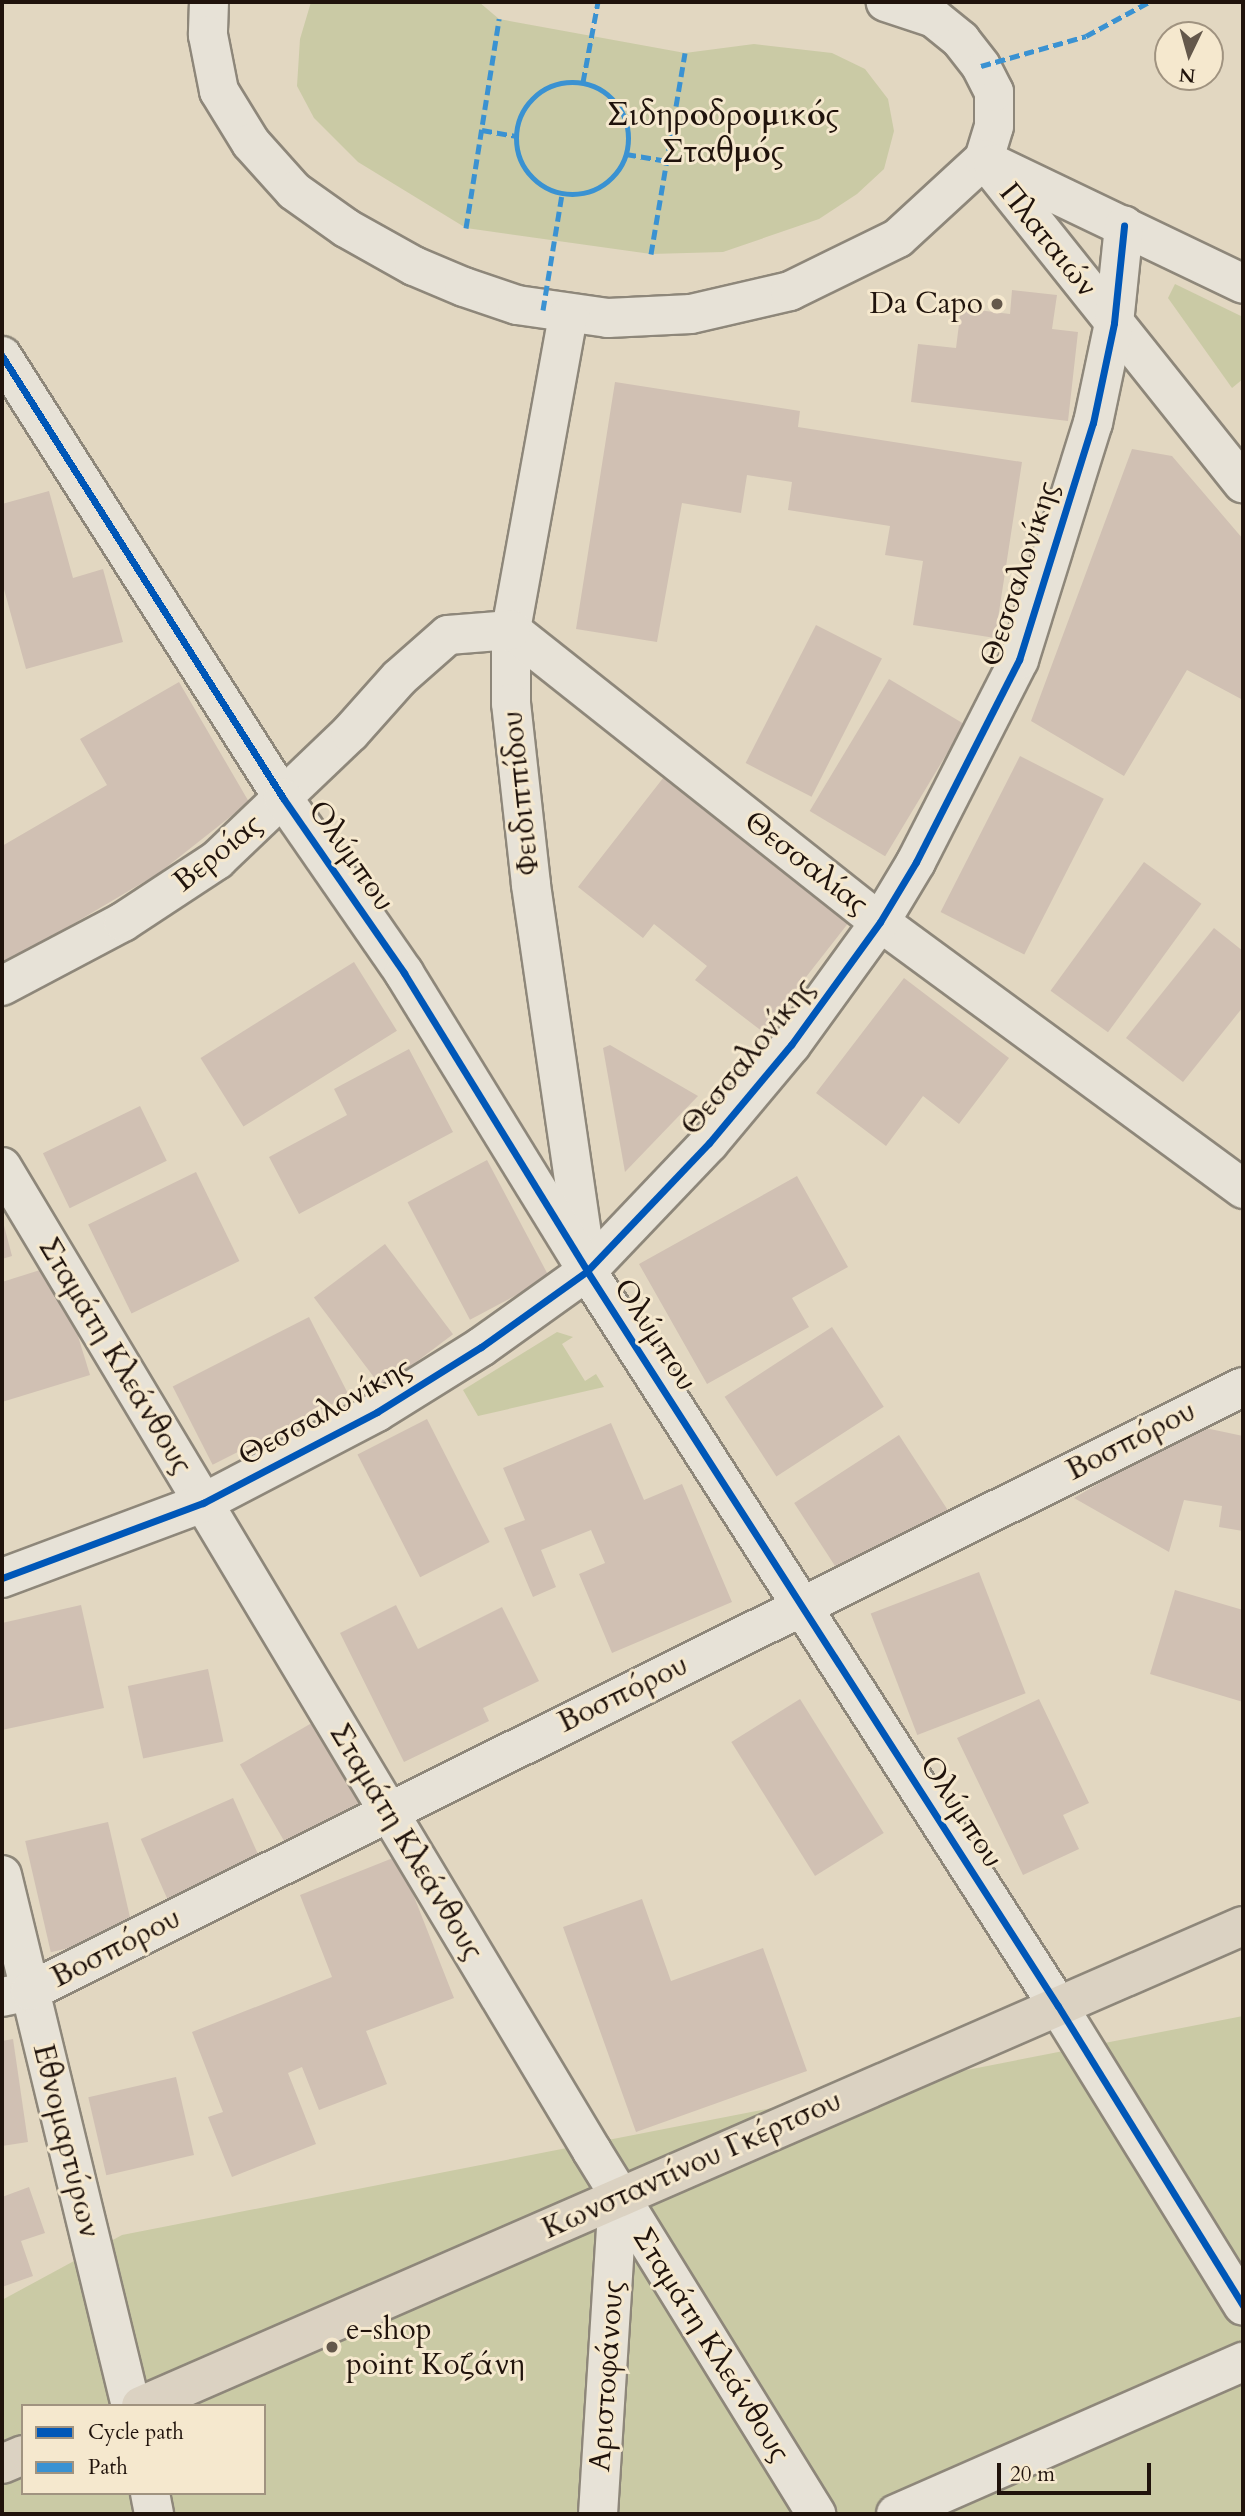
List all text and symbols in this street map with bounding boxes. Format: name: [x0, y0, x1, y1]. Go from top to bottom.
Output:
north arrow: [1154, 21, 1224, 91]
text: N: [1178, 61, 1197, 89]
district label: Σιδηροδρομικός Σταθμός: [607, 97, 839, 172]
street label: Πλαταιών: [991, 176, 1105, 304]
place label: Da Capo: [870, 286, 983, 322]
marker: Da Capo: [989, 296, 1005, 312]
street label: Θεσσαλονίκης: [973, 477, 1067, 671]
street label: Φειδιππίδου: [494, 709, 548, 877]
street label: Ολύμπου: [300, 794, 402, 918]
street label: Θεσσαλίας: [737, 803, 875, 923]
street label: Βεροίας: [166, 806, 270, 900]
street label: Θεσσαλονίκης: [674, 971, 822, 1143]
street label: Σταμάτη Κλεάνθους: [30, 1231, 200, 1481]
street label: Ολύμπου: [606, 1272, 704, 1398]
street label: Θεσσαλονίκης: [232, 1350, 418, 1474]
street label: Βοσπόρου: [1061, 1393, 1201, 1489]
street label: Βοσπόρου: [552, 1647, 694, 1741]
street label: Σταμάτη Κλεάνθους: [321, 1717, 491, 1967]
street label: Ολύμπου: [912, 1749, 1010, 1875]
street label: Βοσπόρου: [46, 1900, 186, 1996]
street label: Εθνομαρτύρων: [25, 2040, 107, 2242]
street label: Κωνσταντίνου Γκέρτσου: [537, 2083, 847, 2247]
street label: Σταμάτη Κλεάνθους: [624, 2221, 798, 2469]
street label: Αριστοφάνους: [582, 2279, 632, 2473]
place label: e-shop point Κοζάνη: [346, 2312, 525, 2382]
marker: e-shop point Κοζάνη: [324, 2339, 340, 2355]
legend: [21, 2404, 266, 2495]
text: Cycle path: [88, 2418, 184, 2447]
scale bar: [1000, 2450, 1154, 2494]
text: Path: [88, 2453, 128, 2482]
text: 20 m: [1010, 2460, 1055, 2489]

